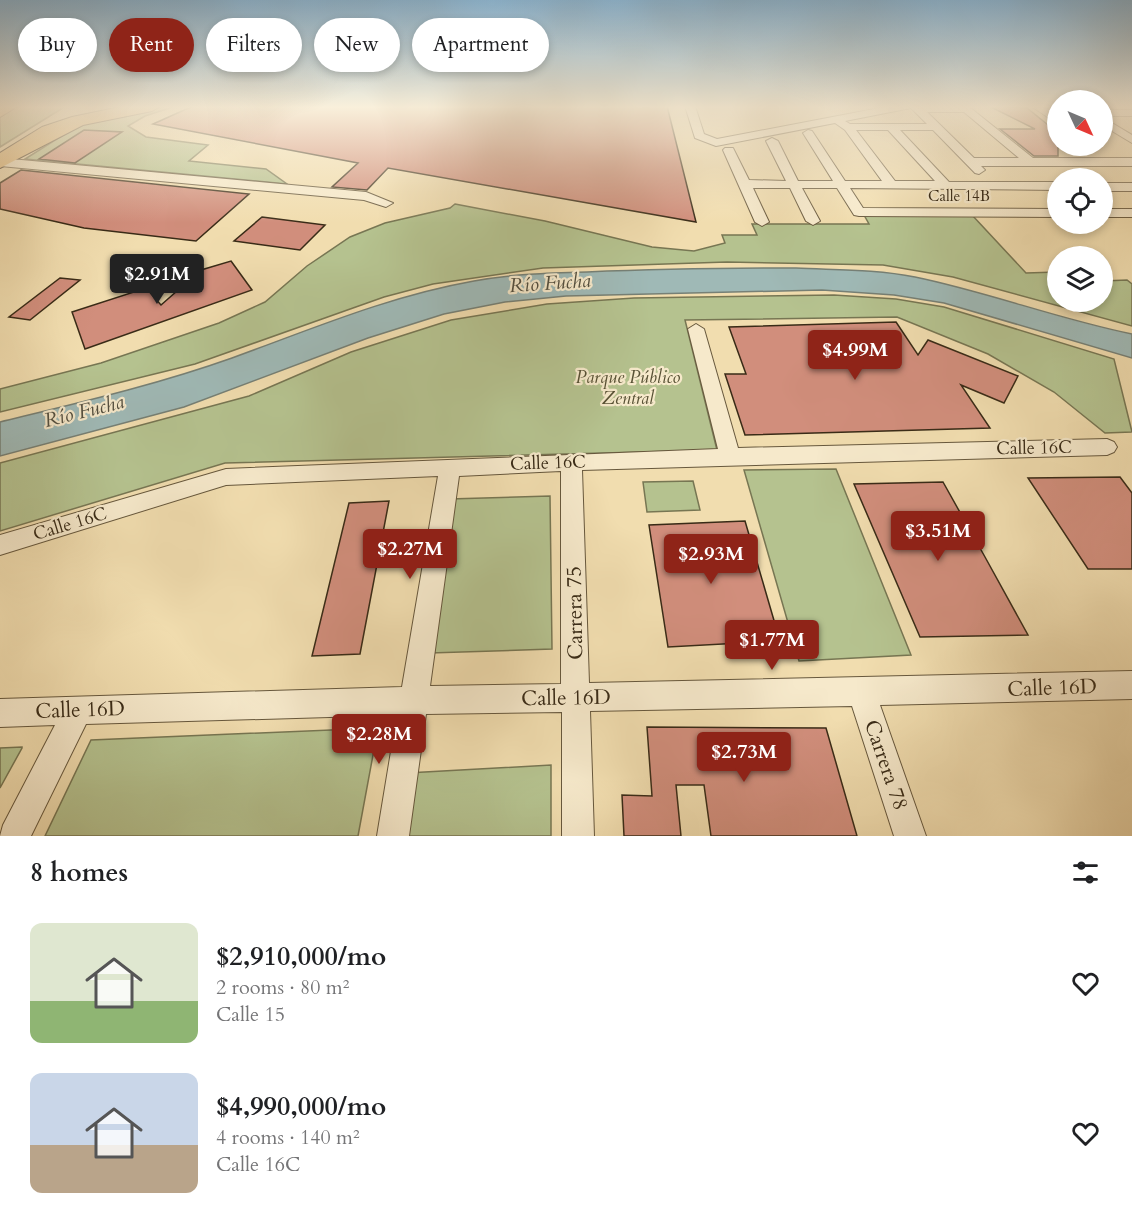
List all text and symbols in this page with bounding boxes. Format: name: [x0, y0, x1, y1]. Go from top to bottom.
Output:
chip: Buy: [18, 18, 97, 72]
chip: Rent: [109, 18, 194, 72]
chip: Filters: [206, 18, 302, 72]
chip: New: [314, 18, 400, 72]
chip: Apartment: [412, 18, 549, 72]
north arrow: [1047, 90, 1113, 156]
map controls: [1047, 90, 1113, 312]
button: locate: [1047, 168, 1113, 234]
street label: Calle 14B: [928, 186, 990, 206]
button: layers: [1047, 246, 1113, 312]
pin: $2.91M: [108, 254, 206, 305]
text: $2.91M: [124, 260, 190, 287]
water label: Río Fucha: [508, 267, 592, 299]
pin: $4.99M: [806, 330, 904, 381]
text: $4.99M: [822, 336, 888, 363]
park label: Parque Público Zentral: [576, 365, 680, 411]
water label: Río Fucha: [41, 388, 127, 434]
street label: Calle 16C: [996, 435, 1072, 461]
street label: Calle 16C: [510, 449, 587, 477]
street label: Calle 16C: [30, 501, 110, 547]
pin: $3.51M: [889, 511, 987, 562]
text: $3.51M: [905, 517, 971, 544]
pin: $2.27M: [361, 529, 459, 580]
pin: $2.93M: [662, 534, 760, 585]
text: $2.27M: [377, 535, 443, 562]
text: $2.93M: [678, 540, 744, 567]
street label: Carrera 75: [560, 566, 590, 660]
pin: $1.77M: [723, 620, 821, 671]
text: $1.77M: [739, 626, 805, 653]
street label: Calle 16D: [1007, 672, 1097, 704]
street label: Calle 16D: [521, 683, 611, 713]
street label: Calle 16D: [35, 694, 125, 726]
pin: $2.28M: [330, 714, 428, 765]
street label: Carrera 78: [857, 716, 915, 814]
text: $2.28M: [346, 720, 412, 747]
pin: $2.73M: [695, 732, 793, 783]
text: $2.73M: [711, 738, 777, 765]
text: 8 homes: [30, 855, 128, 890]
icon: filters: [1069, 856, 1102, 889]
text: $2,910,000/mo: [216, 939, 386, 974]
icon: home: [78, 947, 150, 1019]
icon: heart: [1069, 967, 1102, 1000]
text: 2 rooms · 80 m²: [216, 974, 349, 1001]
text: Calle 15: [216, 1001, 285, 1028]
text: $4,990,000/mo: [216, 1089, 386, 1124]
icon: home: [78, 1097, 150, 1169]
icon: heart: [1069, 1117, 1102, 1150]
text: 4 rooms · 140 m²: [216, 1124, 360, 1151]
text: Calle 16C: [216, 1151, 300, 1178]

